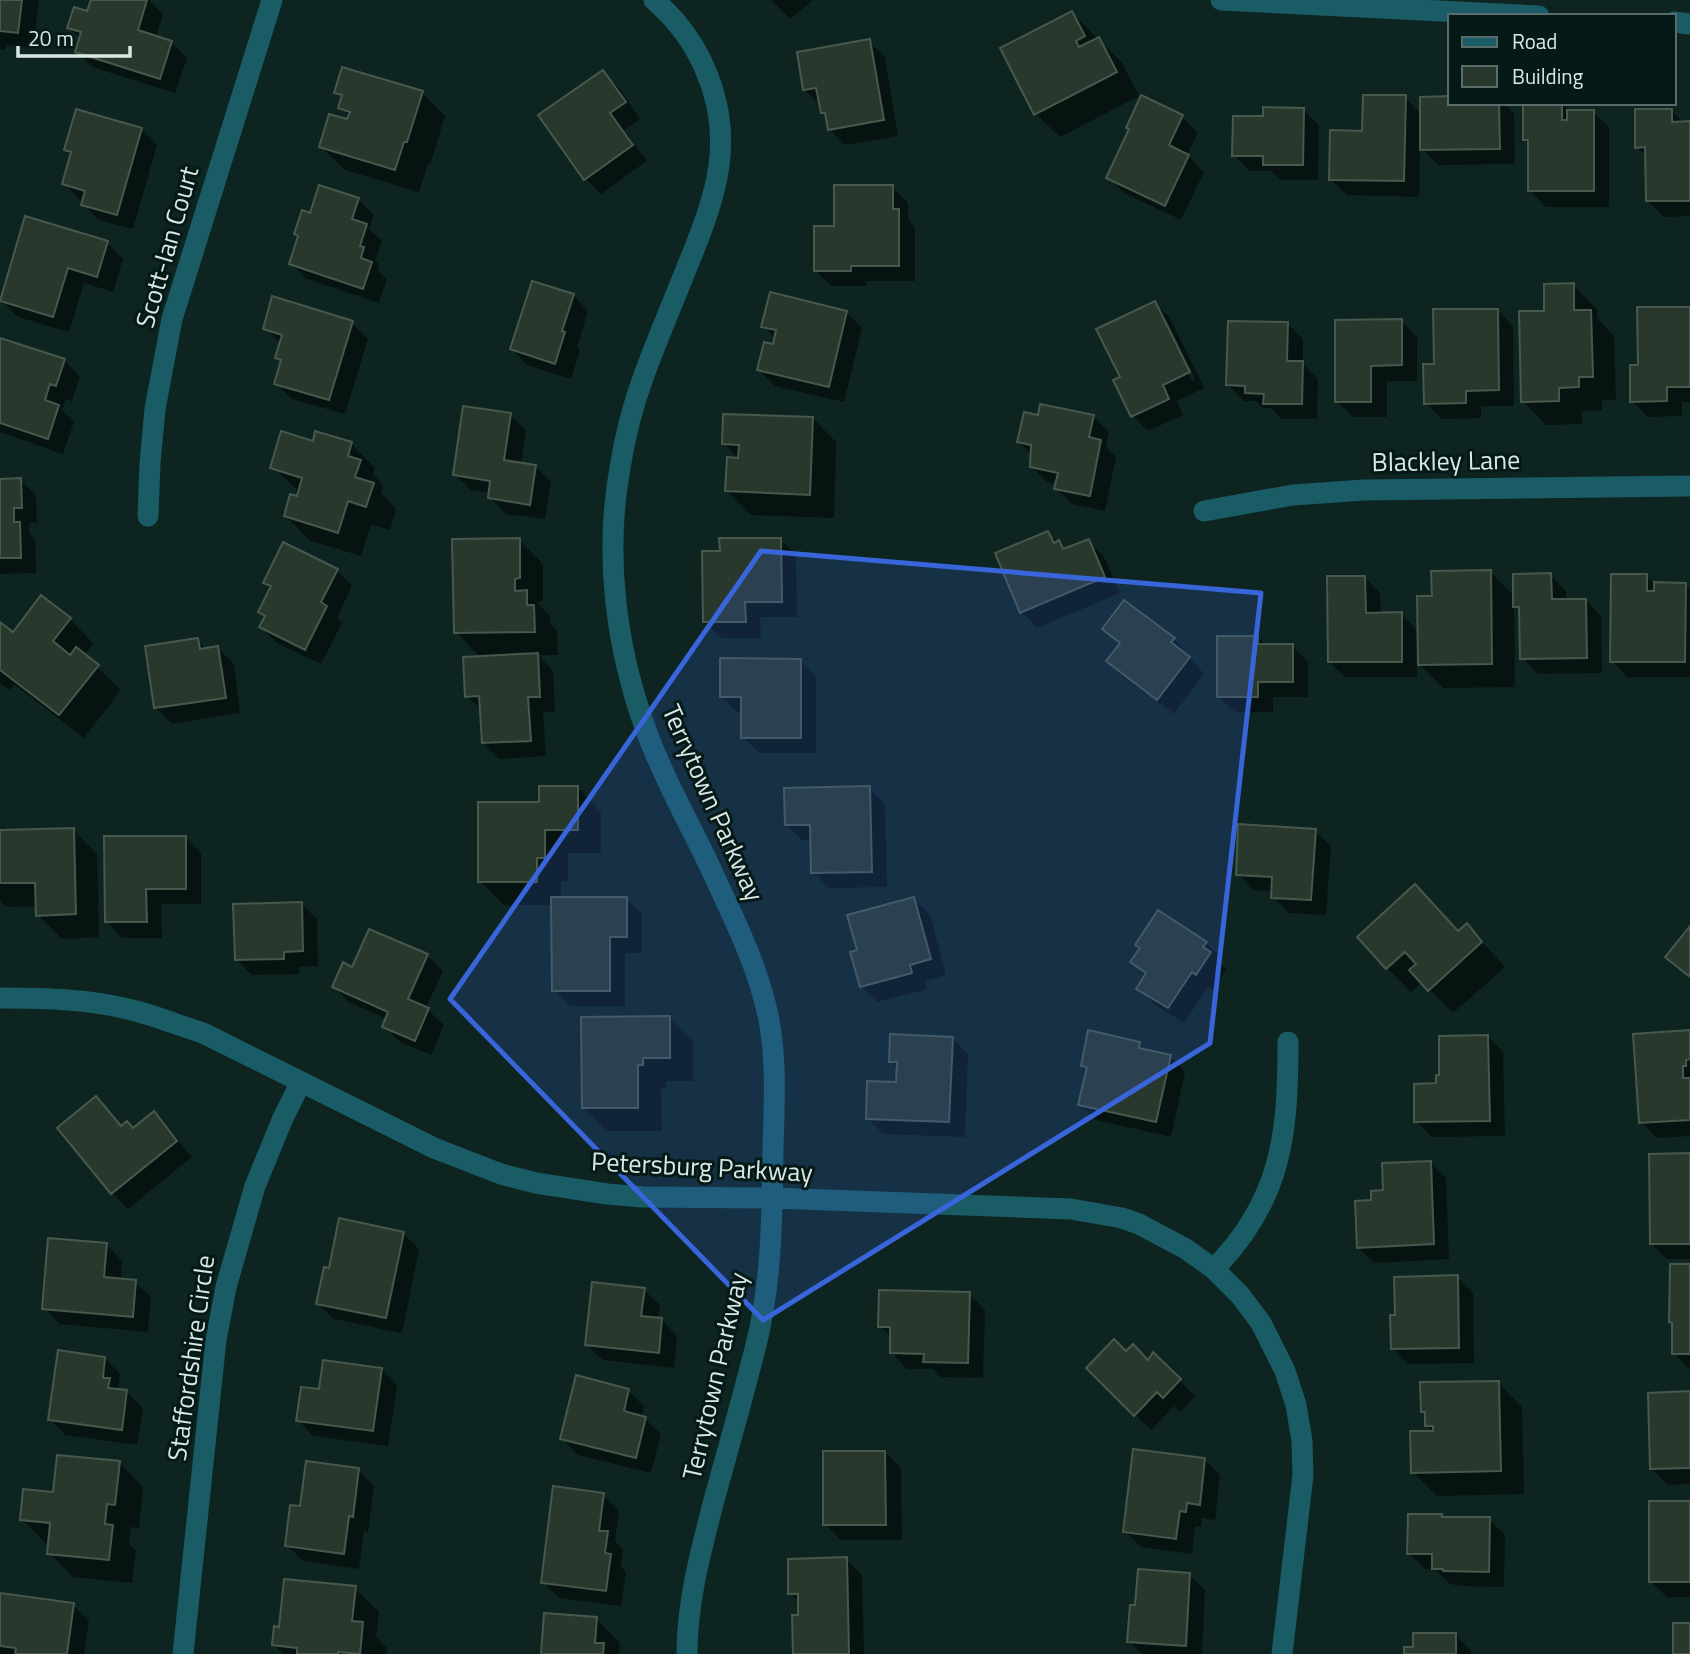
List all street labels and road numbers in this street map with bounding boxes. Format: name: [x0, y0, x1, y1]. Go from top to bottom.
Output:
street label: Scott-Ian Court: [125, 161, 208, 332]
street label: Blackley Lane: [1371, 440, 1521, 481]
street label: Terrytown Parkway: [653, 698, 774, 908]
street label: Petersburg Parkway: [590, 1141, 814, 1192]
street label: Staffordshire Circle: [157, 1252, 224, 1463]
street label: Terrytown Parkway: [672, 1268, 757, 1484]

